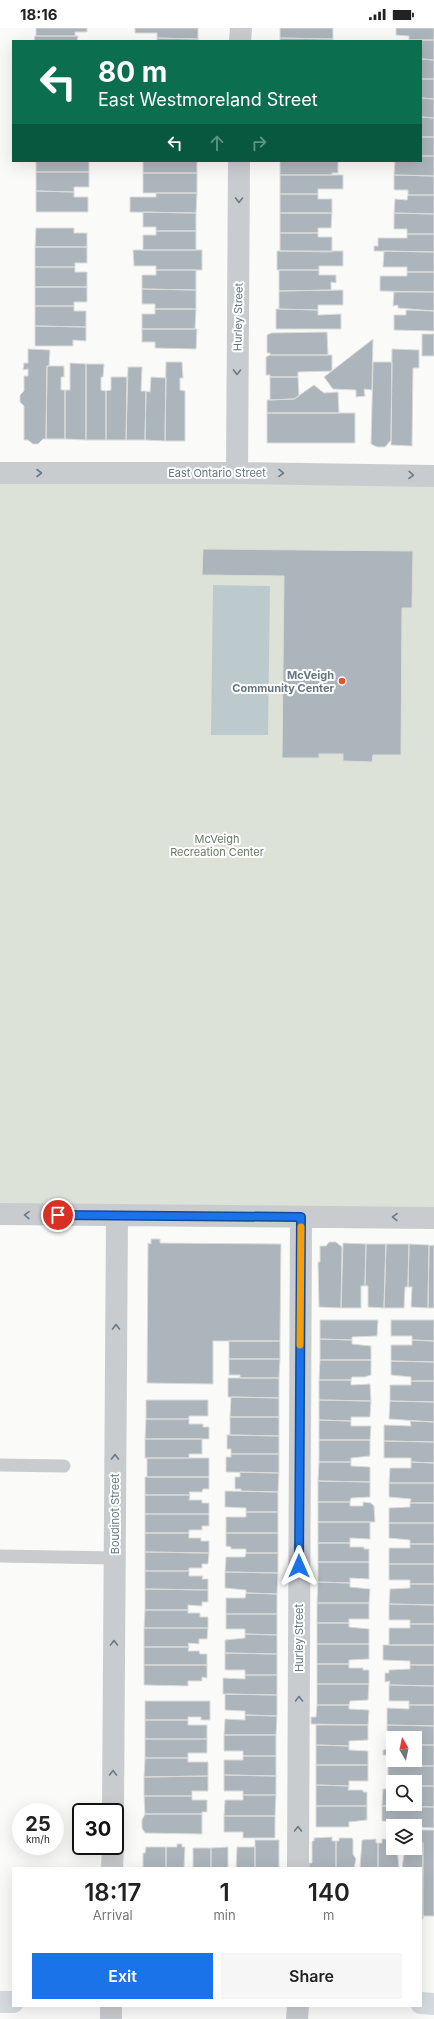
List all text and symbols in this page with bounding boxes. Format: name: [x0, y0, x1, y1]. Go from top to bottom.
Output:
text: 18:16: [20, 5, 57, 24]
text: 80 m: [98, 55, 167, 89]
icon: left: [32, 56, 84, 108]
text: East Westmoreland Street: [98, 89, 318, 110]
icon: left: [164, 132, 186, 154]
icon: ahead: [206, 132, 228, 154]
icon: right: [248, 132, 270, 154]
one-way arrow: [235, 197, 243, 203]
street label: Hurley Street: [230, 282, 246, 351]
one-way arrow: [233, 369, 242, 375]
street label: East Ontario Street: [168, 466, 266, 480]
one-way arrow: [36, 469, 42, 477]
one-way arrow: [278, 469, 284, 478]
one-way arrow: [408, 471, 414, 479]
place label: McVeigh Community Center: [232, 668, 335, 695]
marker: McVeigh Community Center: [337, 676, 347, 686]
park label: McVeigh Recreation Center: [170, 832, 264, 859]
pin: [41, 1198, 75, 1232]
icon: arrive: [47, 1204, 69, 1226]
one-way arrow: [24, 1210, 30, 1219]
one-way arrow: [392, 1213, 398, 1222]
one-way arrow: [112, 1324, 120, 1330]
one-way arrow: [111, 1454, 119, 1460]
street label: Boudinot Street: [108, 1473, 122, 1554]
position arrow: [278, 1545, 320, 1587]
street label: Hurley Street: [292, 1604, 306, 1672]
one-way arrow: [110, 1640, 118, 1646]
one-way arrow: [295, 1696, 303, 1702]
north arrow: [386, 1731, 422, 1767]
map controls: [386, 1731, 422, 1855]
one-way arrow: [109, 1770, 117, 1776]
button: search: [386, 1775, 422, 1811]
speed limit sign: 30: [72, 1803, 124, 1855]
text: 25: [25, 1812, 51, 1836]
button: layers: [386, 1819, 422, 1855]
one-way arrow: [294, 1826, 302, 1832]
text: km/h: [26, 1833, 50, 1845]
text: 18:17: [84, 1878, 141, 1907]
text: 1: [219, 1878, 230, 1907]
text: 140: [308, 1878, 350, 1907]
text: Arrival: [93, 1907, 133, 1923]
text: min: [213, 1907, 236, 1923]
text: m: [323, 1907, 335, 1923]
button: Exit: [32, 1953, 213, 1999]
button: Share: [221, 1953, 402, 1999]

